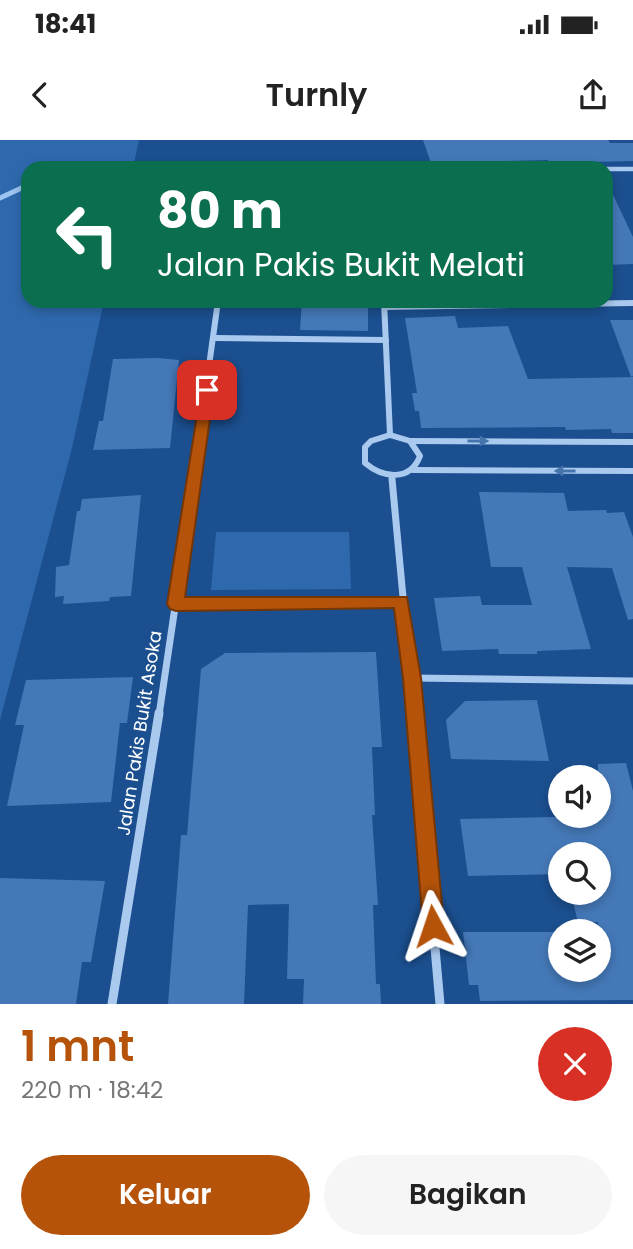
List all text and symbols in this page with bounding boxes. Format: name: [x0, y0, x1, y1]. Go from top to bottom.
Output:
text: 18:41: [35, 6, 96, 42]
text: Turnly: [266, 72, 367, 117]
icon: back: [21, 76, 59, 114]
icon: share: [574, 76, 612, 114]
text: 80 m: [157, 177, 283, 245]
icon: left: [42, 189, 133, 280]
text: Jalan Pakis Bukit Melati: [157, 242, 525, 287]
pin: [177, 360, 237, 420]
icon: arrive: [188, 371, 226, 409]
one-way arrow: [467, 435, 489, 447]
one-way arrow: [554, 465, 576, 477]
street label: Jalan Pakis Bukit Asoka: [110, 629, 168, 837]
map controls: [548, 765, 611, 982]
button: sound: [548, 765, 611, 828]
button: search: [548, 842, 611, 905]
position arrow: [396, 889, 470, 963]
button: layers: [548, 919, 611, 982]
text: 1 mnt: [21, 1017, 134, 1076]
button: close: [538, 1027, 612, 1101]
text: 220 m · 18:42: [21, 1074, 163, 1106]
button: Keluar: [21, 1155, 310, 1235]
button: Bagikan: [324, 1155, 612, 1235]

